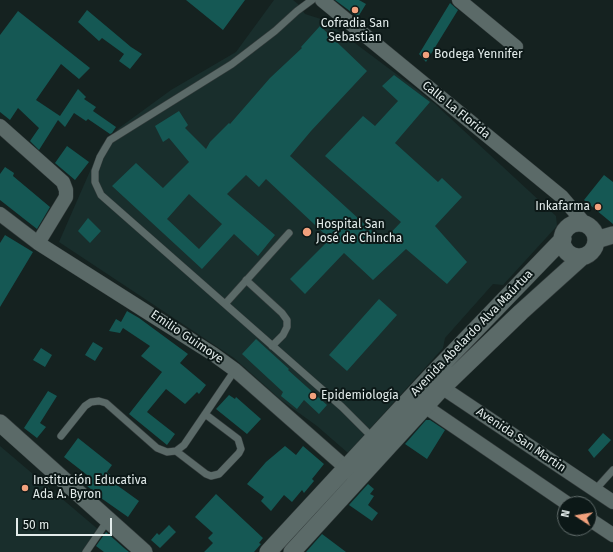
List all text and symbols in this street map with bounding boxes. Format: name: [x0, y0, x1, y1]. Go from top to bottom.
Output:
marker: Cofradia San Sebastian: [350, 5, 360, 15]
place label: Cofradia San Sebastian: [321, 17, 389, 45]
place label: Bodega Yennifer: [434, 48, 523, 62]
marker: Bodega Yennifer: [421, 50, 431, 60]
street label: Calle La Florida: [419, 78, 493, 142]
place label: Inkafarma: [535, 200, 590, 214]
marker: Inkafarma: [593, 202, 603, 212]
place label: Hospital San José de Chincha: [316, 218, 402, 246]
marker: Hospital San José de Chincha: [301, 226, 313, 238]
street label: Avenida Abelardo Alva Maúrtua: [408, 267, 536, 399]
street label: Emilio Guimoye: [148, 307, 226, 367]
place label: Epidemiología: [321, 389, 399, 403]
marker: Epidemiología: [308, 391, 318, 401]
street label: Avenida San Martin: [473, 405, 569, 475]
place label: Institución Educativa Ada A. Byron: [33, 474, 147, 502]
marker: Institución Educativa Ada A. Byron: [20, 483, 30, 493]
north arrow: [557, 496, 597, 536]
text: N: [559, 509, 573, 519]
scale bar: [18, 510, 114, 536]
text: 50 m: [23, 518, 49, 532]

